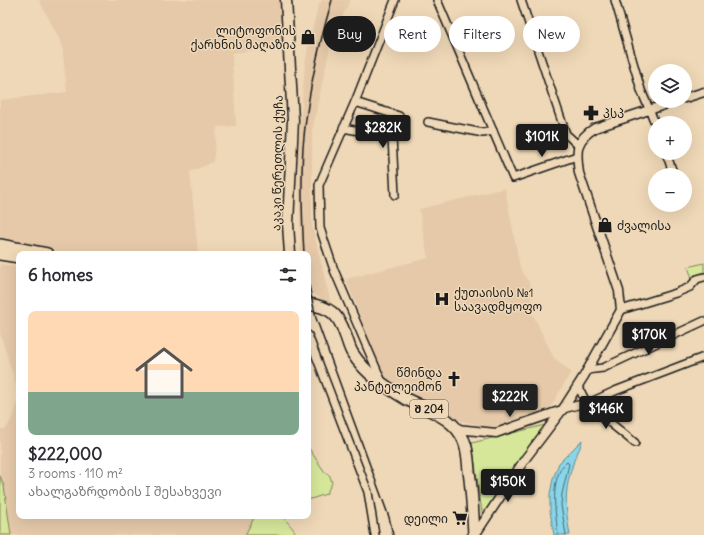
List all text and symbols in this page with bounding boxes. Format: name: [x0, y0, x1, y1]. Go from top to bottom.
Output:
chip: Buy: [323, 16, 376, 52]
chip: Rent: [384, 16, 441, 52]
chip: Filters: [449, 16, 515, 52]
chip: New: [523, 16, 580, 52]
place label: ლიტოფონის ქარხნის მაღაზია: [190, 23, 296, 53]
shop icon: ლიტოფონის ქარხნის მაღაზია: [299, 28, 317, 46]
map controls: [648, 64, 692, 212]
button: layers: [648, 64, 692, 108]
street label: აკაკი წერეთლის ქუჩა: [268, 95, 287, 231]
pharmacy icon: პსპ: [582, 104, 600, 122]
place label: პსპ: [603, 106, 624, 121]
pin: $282K: [355, 115, 411, 149]
button: +: [648, 116, 692, 160]
text: $282K: [365, 119, 401, 136]
pin: $101K: [514, 124, 570, 158]
text: $101K: [525, 128, 559, 145]
button: −: [648, 168, 692, 212]
shop icon: ძვალისა: [596, 216, 614, 234]
place label: ძვალისა: [617, 218, 671, 234]
text: 6 homes: [28, 264, 93, 286]
icon: filters: [277, 264, 299, 286]
place label: ქუთაისის №1 საავადმყოფო: [454, 285, 542, 315]
hospital icon: ქუთაისის №1 საავადმყოფო: [433, 290, 451, 308]
pin: $170K: [621, 322, 677, 356]
text: $170K: [631, 326, 667, 343]
icon: home: [128, 337, 200, 409]
place label: წმინდა პანტელეიმონ: [354, 365, 442, 395]
church icon: წმინდა პანტელეიმონ: [445, 370, 463, 388]
pin: $222K: [482, 384, 538, 418]
text: $222K: [492, 388, 528, 405]
pin: $146K: [578, 396, 634, 430]
road number: შ 204: [410, 400, 448, 418]
text: $146K: [588, 400, 624, 417]
text: $222,000: [28, 443, 103, 465]
text: 3 rooms · 110 m²: [28, 465, 123, 482]
pin: $150K: [480, 469, 536, 503]
text: $150K: [490, 473, 526, 490]
text: ახალგაზრდობის I შესახვევი: [28, 483, 222, 500]
supermarket icon: დეილი: [451, 509, 469, 527]
place label: დეილი: [404, 511, 448, 527]

